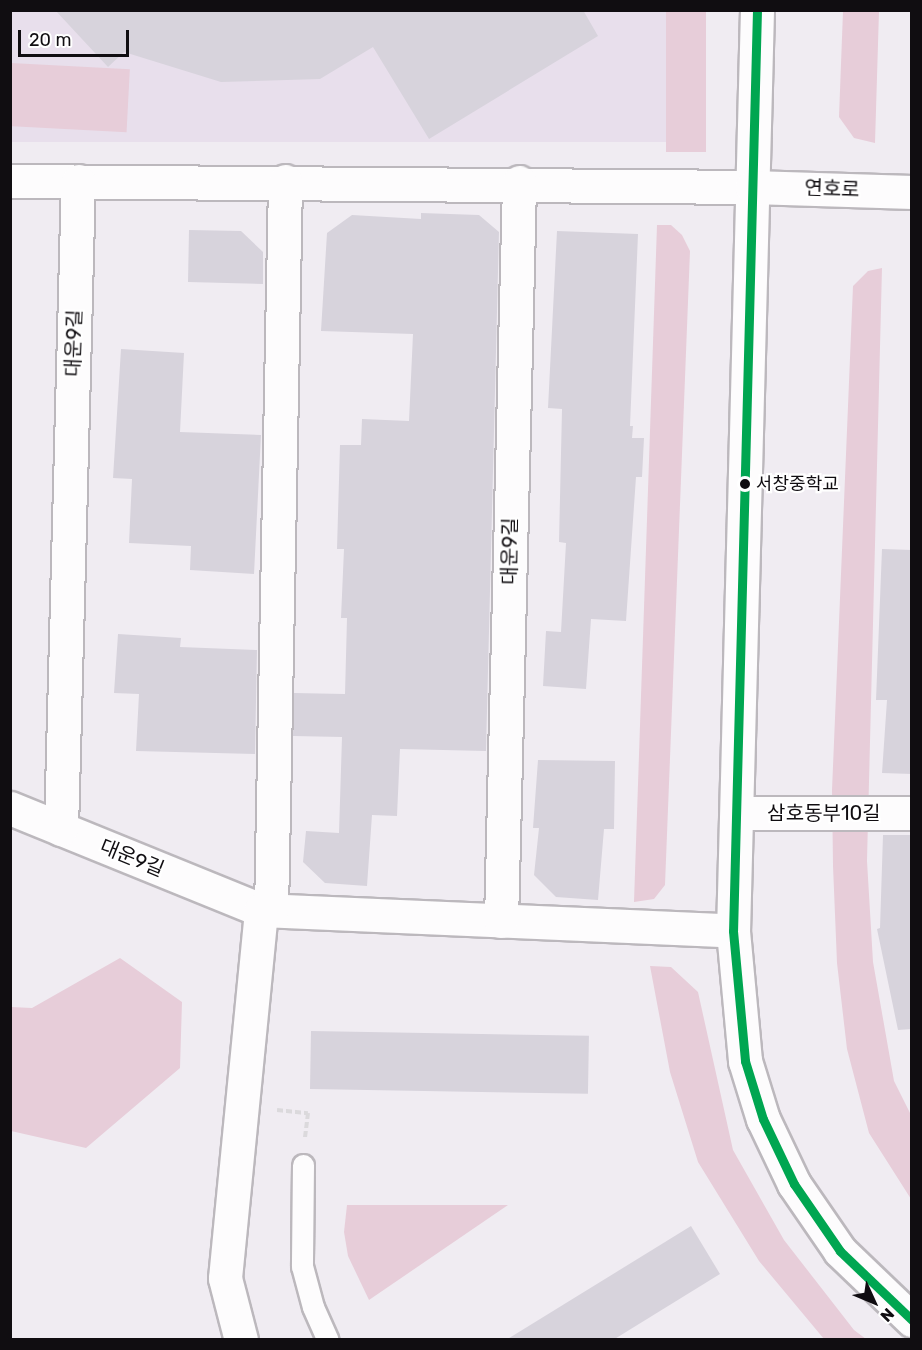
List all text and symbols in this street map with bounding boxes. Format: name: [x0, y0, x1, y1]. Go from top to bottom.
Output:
scale bar: [21, 18, 132, 56]
text: 20 m: [29, 29, 71, 51]
street label: 연호로: [804, 176, 860, 202]
street label: 대운9길: [61, 309, 87, 377]
place label: 서창중학교: [756, 473, 839, 495]
marker: 서창중학교: [739, 478, 751, 490]
street label: 대운9길: [497, 517, 523, 585]
street label: 삼호동부10길: [767, 801, 881, 825]
street label: 대운9길: [96, 834, 168, 882]
north arrow: [844, 1272, 904, 1332]
text: N: [876, 1304, 898, 1326]

